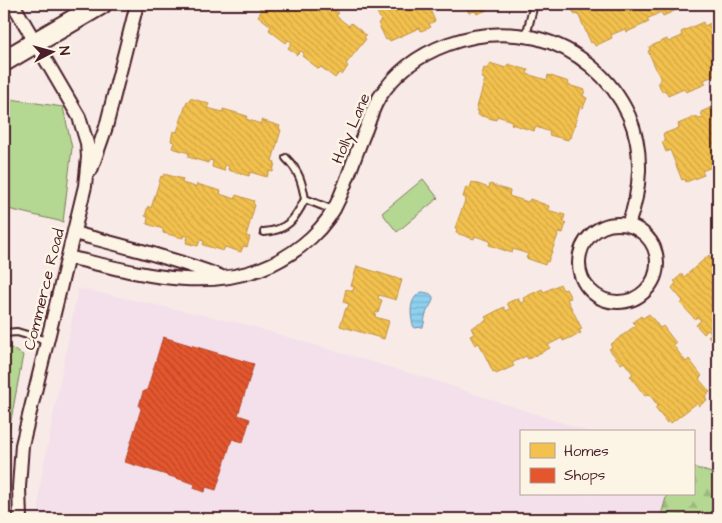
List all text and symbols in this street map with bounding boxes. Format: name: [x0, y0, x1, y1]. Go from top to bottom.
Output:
north arrow: [28, 28, 78, 78]
text: N: [54, 45, 74, 56]
street label: Holly Lane: [326, 89, 377, 167]
street label: Commerce Road: [18, 226, 70, 352]
legend: [520, 430, 694, 496]
text: Homes: [564, 441, 609, 462]
text: Shops: [564, 465, 606, 486]

